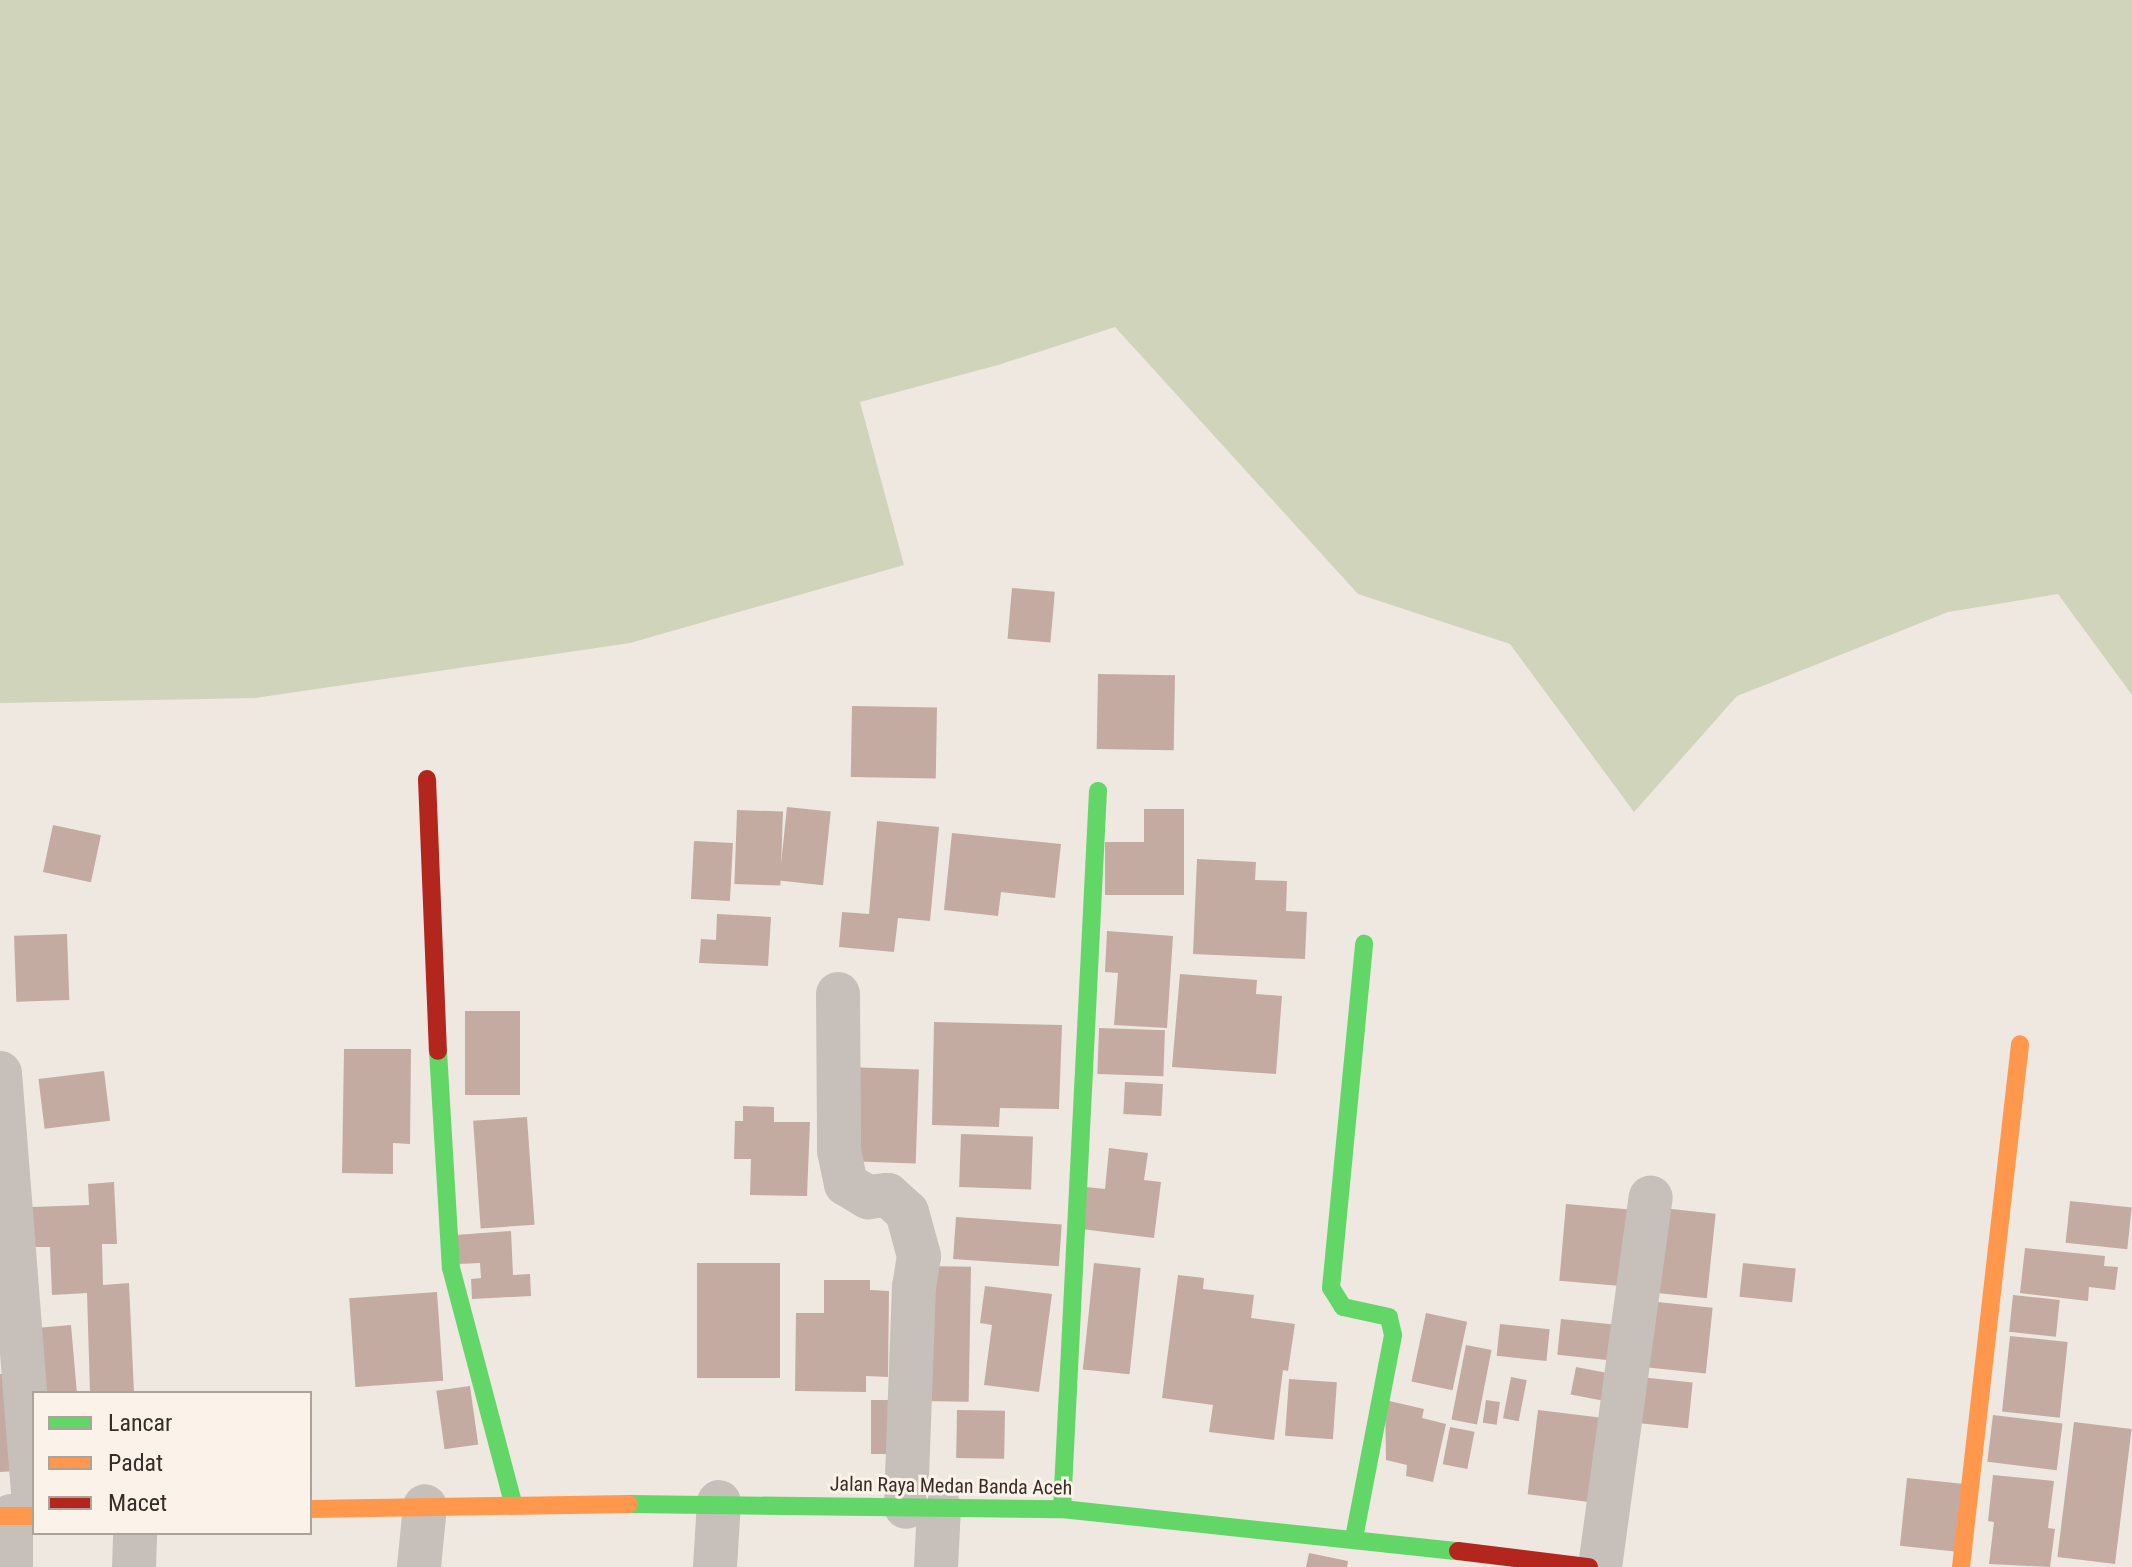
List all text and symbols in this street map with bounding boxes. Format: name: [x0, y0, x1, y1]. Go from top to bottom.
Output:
legend: [32, 1391, 312, 1535]
text: Lancar: [108, 1409, 172, 1437]
text: Padat: [108, 1449, 163, 1477]
street label: Jalan Raya Medan Banda Aceh: [830, 1472, 1072, 1500]
text: Macet: [108, 1489, 167, 1517]

